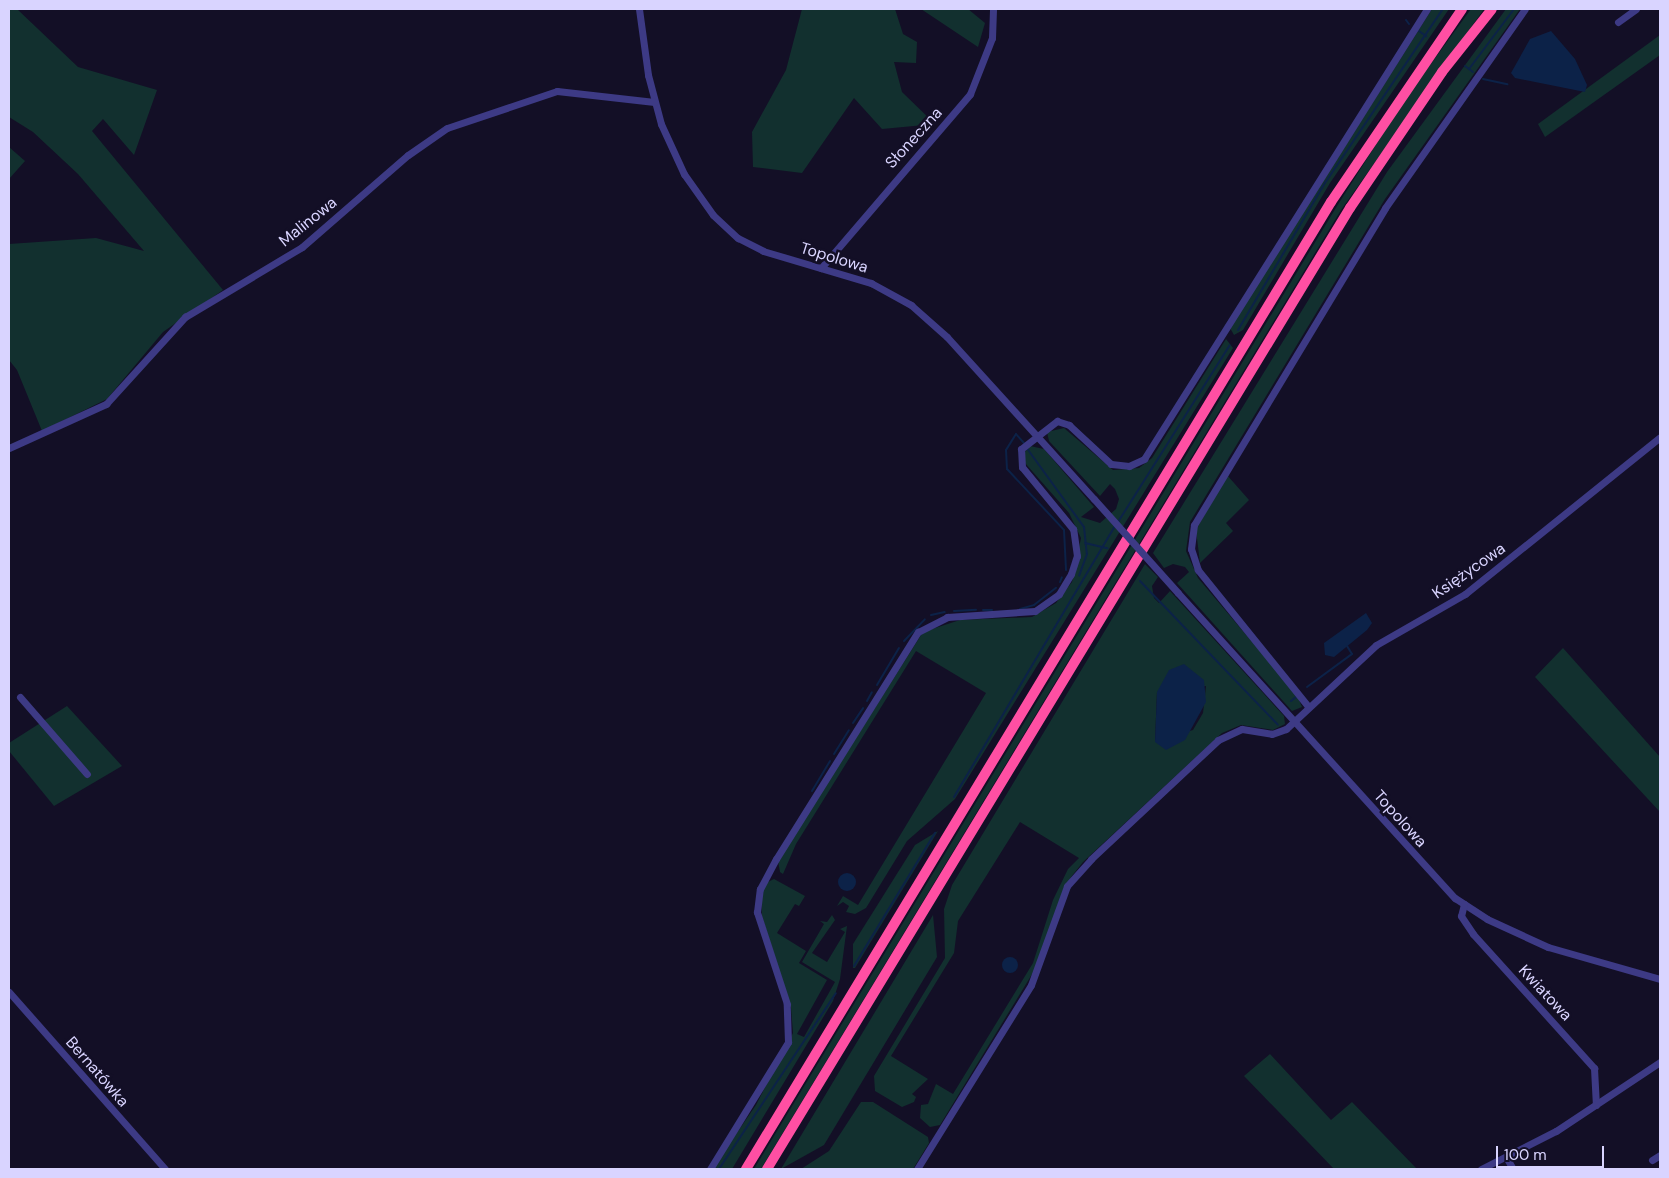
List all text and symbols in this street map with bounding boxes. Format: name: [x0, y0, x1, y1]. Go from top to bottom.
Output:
street label: Słoneczna: [882, 104, 946, 172]
street label: Malinowa: [275, 193, 341, 251]
street label: Topolowa: [798, 239, 870, 277]
street label: Księżycowa: [1429, 539, 1509, 603]
street label: Topolowa: [1369, 787, 1431, 851]
street label: Kwiatowa: [1514, 961, 1576, 1025]
street label: Bernatówka: [61, 1033, 133, 1111]
scale bar: [1499, 1136, 1606, 1168]
text: 100 m: [1504, 1145, 1547, 1165]

